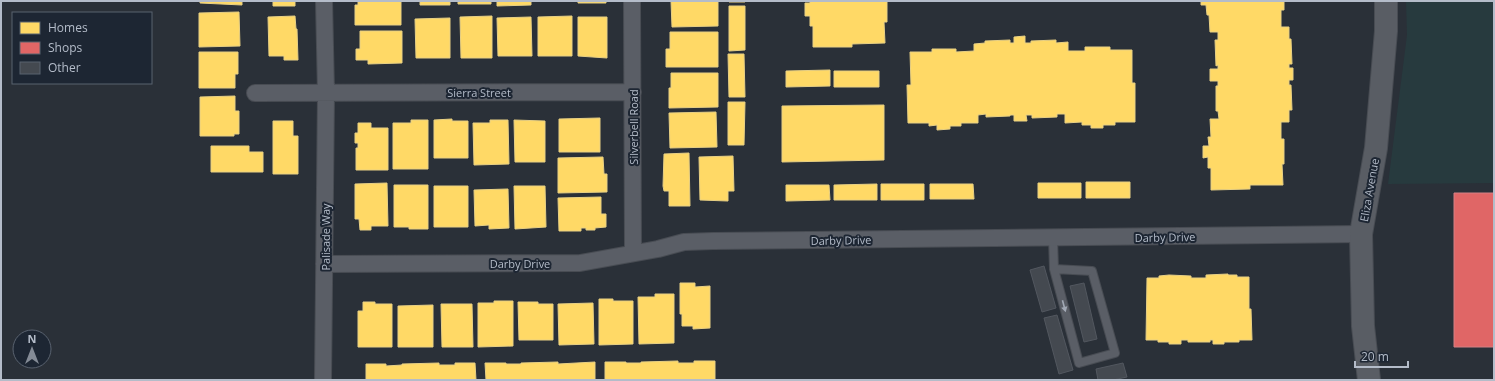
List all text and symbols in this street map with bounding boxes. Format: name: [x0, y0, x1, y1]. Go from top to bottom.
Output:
legend: [12, 12, 152, 84]
text: Homes: [48, 19, 88, 36]
text: Shops: [48, 39, 83, 56]
text: Other: [48, 59, 81, 76]
street label: Sierra Street: [447, 85, 511, 100]
street label: Silverbell Road: [626, 89, 641, 165]
street label: Eliza Avenue: [1356, 157, 1382, 223]
street label: Palisade Way: [318, 203, 333, 271]
street label: Darby Drive: [1135, 229, 1195, 245]
street label: Darby Drive: [811, 232, 871, 248]
street label: Darby Drive: [490, 256, 550, 271]
one-way arrow: [1061, 301, 1067, 313]
north arrow: [12, 329, 52, 369]
text: N: [28, 331, 36, 346]
scale bar: [1355, 343, 1408, 369]
text: 20 m: [1361, 348, 1389, 365]

